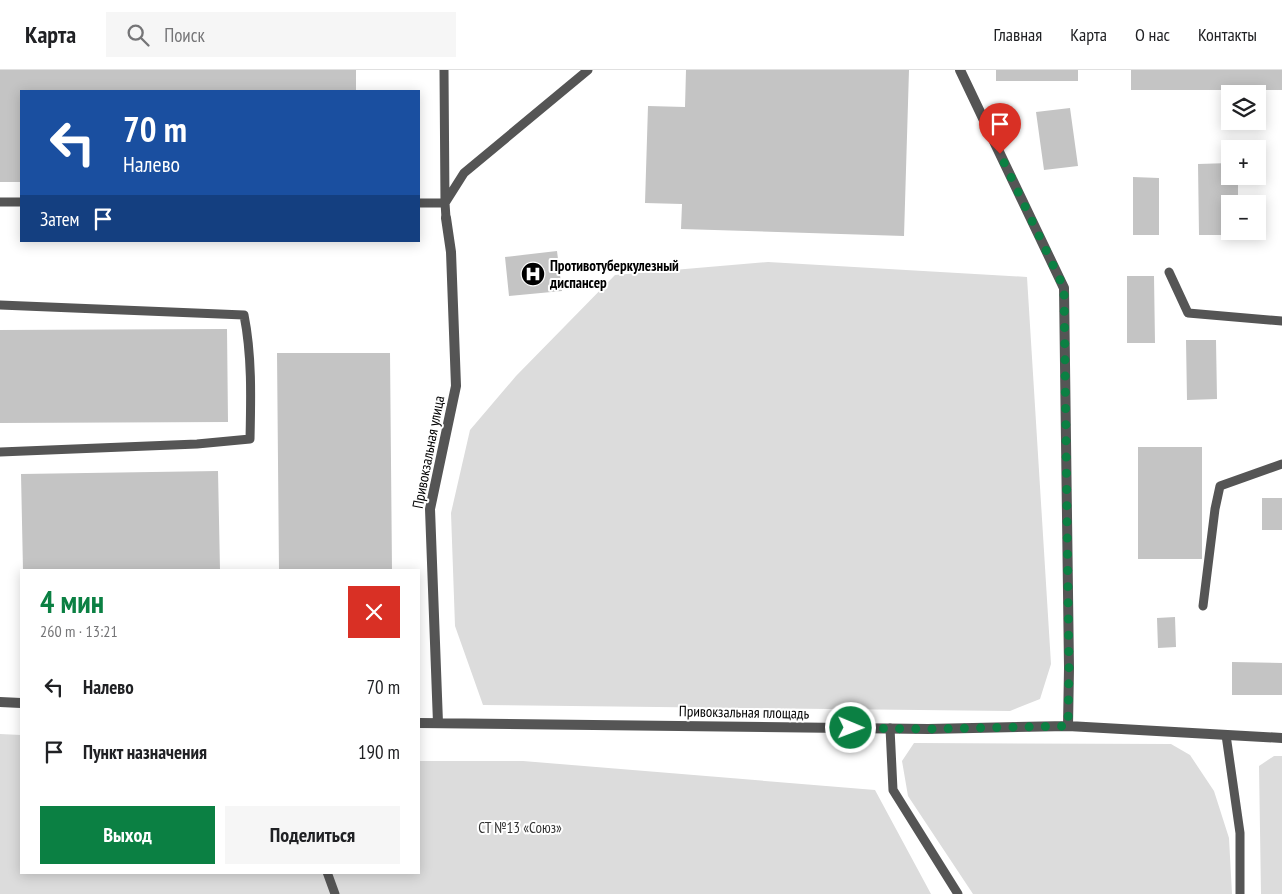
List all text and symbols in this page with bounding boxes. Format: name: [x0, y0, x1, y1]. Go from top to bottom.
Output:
search box: [106, 12, 456, 57]
text: Карта: [25, 19, 76, 50]
icon: search: [124, 21, 152, 49]
text: Поиск: [164, 23, 205, 47]
text: Главная: [994, 23, 1042, 46]
text: Карта: [1070, 23, 1107, 46]
text: О нас: [1135, 23, 1170, 46]
text: Контакты: [1198, 23, 1257, 46]
map controls: [1221, 85, 1266, 240]
button: layers: [1221, 85, 1266, 130]
pin: [979, 103, 1021, 154]
text: 70 m: [123, 106, 187, 152]
icon: left: [40, 110, 105, 175]
icon: arrive: [986, 110, 1014, 138]
button: +: [1221, 140, 1266, 185]
text: Налево: [123, 150, 180, 178]
button: −: [1221, 195, 1266, 240]
icon: arrive: [89, 205, 117, 233]
text: Затем: [40, 207, 79, 231]
place label: Противотуберкулезный диспансер: [549, 256, 679, 292]
hospital icon: Противотуберкулезный диспансер: [520, 261, 546, 287]
street label: Привокзальная улица: [408, 394, 448, 510]
text: 4 мин: [40, 582, 104, 621]
button: close: [348, 586, 400, 638]
text: 260 m · 13:21: [40, 621, 118, 641]
icon: left: [40, 673, 68, 701]
text: Налево: [83, 675, 134, 699]
text: 70 m: [367, 675, 400, 699]
street label: Привокзальная площадь: [679, 701, 810, 723]
position arrow: [824, 701, 876, 753]
icon: arrive: [40, 738, 68, 766]
text: Пункт назначения: [83, 740, 207, 764]
text: 190 m: [358, 740, 400, 764]
button: Выход: [40, 806, 215, 864]
button: Поделиться: [225, 806, 400, 864]
park label: СТ №13 «Союз»: [478, 818, 562, 837]

